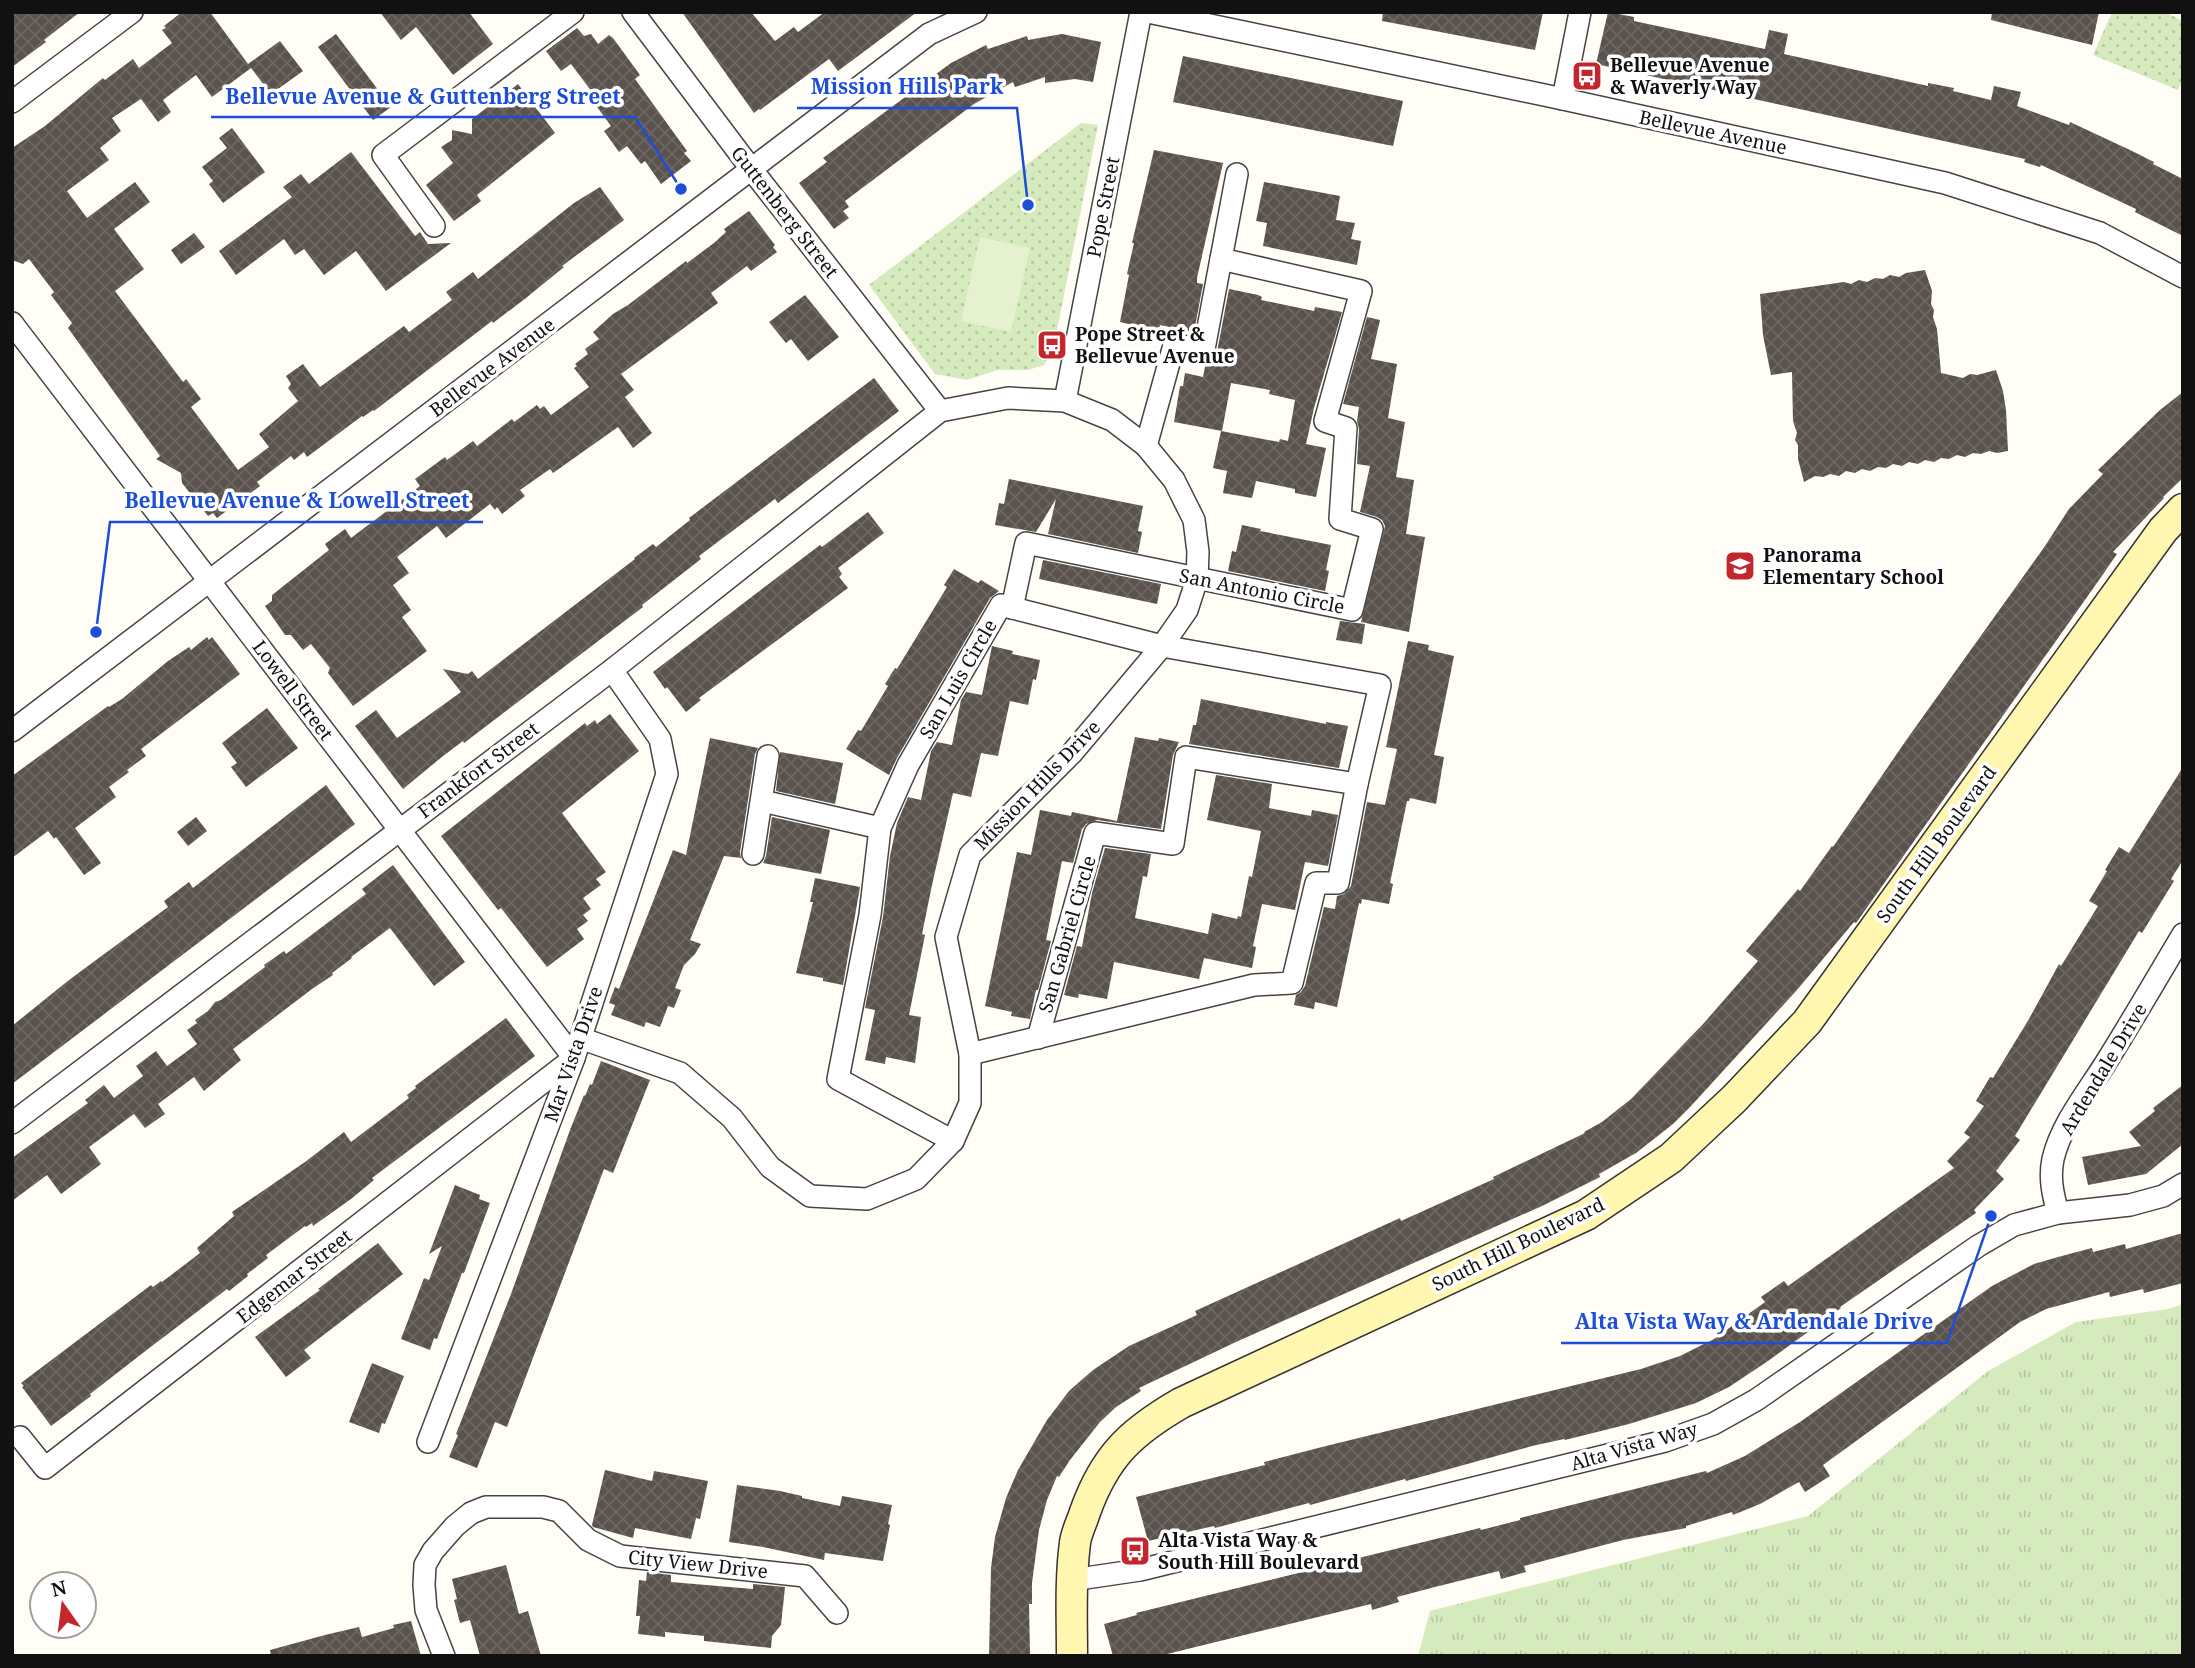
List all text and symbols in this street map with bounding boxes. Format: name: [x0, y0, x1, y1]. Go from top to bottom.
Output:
place label: Bellevue Avenue & Waverly Way: [1610, 52, 1770, 100]
bus stop icon: Bellevue Avenue & Waverly Way: [1570, 59, 1604, 93]
callout: Mission Hills Park: [797, 66, 1017, 108]
text: Mission Hills Park: [811, 72, 1004, 100]
callout: Bellevue Avenue & Guttenberg Street: [211, 75, 635, 117]
text: Bellevue Avenue & Guttenberg Street: [225, 82, 621, 110]
street label: Bellevue Avenue: [1637, 104, 1789, 160]
street label: Guttenberg Street: [725, 141, 845, 283]
street label: Pope Street: [1080, 154, 1126, 260]
street label: Bellevue Avenue: [424, 311, 560, 423]
place label: Pope Street & Bellevue Avenue: [1075, 321, 1235, 369]
bus stop icon: Pope Street & Bellevue Avenue: [1035, 328, 1069, 362]
callout: Bellevue Avenue & Lowell Street: [110, 480, 483, 522]
text: Bellevue Avenue & Lowell Street: [124, 486, 470, 514]
place label: Panorama Elementary School: [1763, 542, 1944, 590]
school or university icon: Panorama Elementary School: [1723, 549, 1757, 583]
street label: San Antonio Circle: [1177, 562, 1347, 620]
street label: San Luis Circle: [913, 615, 1003, 743]
street label: Lowell Street: [247, 635, 339, 746]
street label: Mission Hills Drive: [968, 714, 1106, 856]
street label: Frankfort Street: [412, 716, 544, 824]
street label: South Hill Boulevard: [1870, 760, 2002, 928]
street label: San Gabriel Circle: [1032, 852, 1102, 1016]
street label: Mar Vista Drive: [538, 983, 608, 1125]
street label: Ardendale Drive: [2053, 998, 2153, 1140]
street label: South Hill Boulevard: [1427, 1191, 1609, 1297]
street label: Edgemar Street: [231, 1223, 357, 1329]
callout: Alta Vista Way & Ardendale Drive: [1561, 1301, 1947, 1343]
text: Alta Vista Way & Ardendale Drive: [1575, 1307, 1933, 1335]
street label: Alta Vista Way: [1567, 1415, 1701, 1477]
place label: Alta Vista Way & South Hill Boulevard: [1158, 1527, 1360, 1575]
bus stop icon: Alta Vista Way & South Hill Boulevard: [1118, 1534, 1152, 1568]
street label: City View Drive: [627, 1544, 769, 1584]
north arrow: [28, 1570, 98, 1640]
text: N: [48, 1574, 69, 1603]

